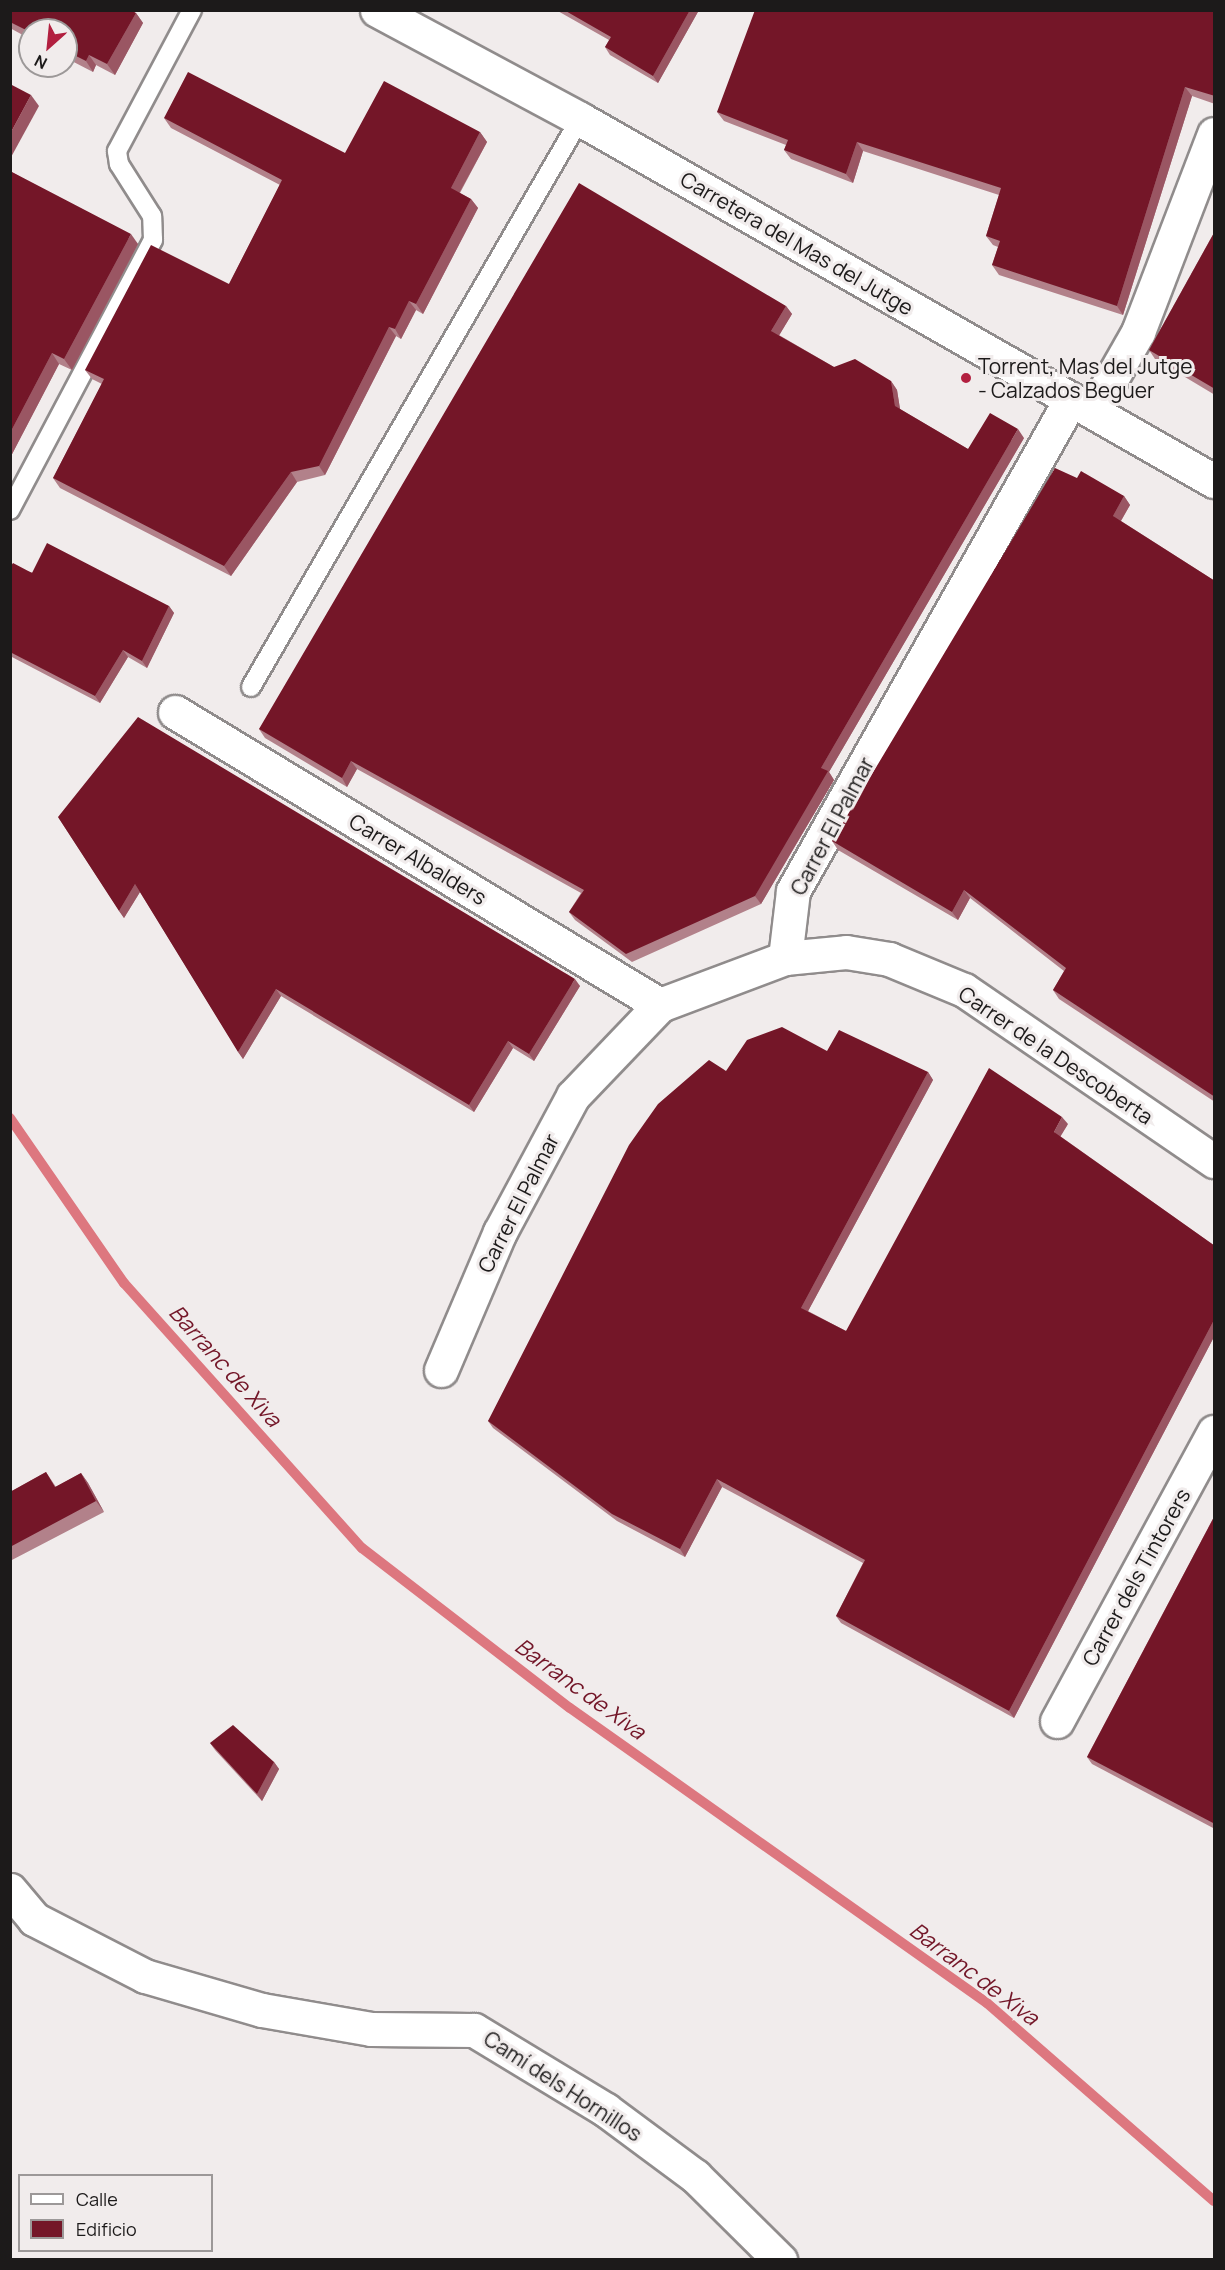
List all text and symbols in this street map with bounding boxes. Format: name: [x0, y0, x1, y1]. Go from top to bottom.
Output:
north arrow: [18, 18, 78, 78]
text: N: [31, 50, 51, 75]
street label: Carretera del Mas del Jutge: [676, 166, 918, 320]
place label: Torrent, Mas del Jutge - Calzados Beguer: [978, 353, 1193, 403]
marker: Torrent, Mas del Jutge - Calzados Beguer: [959, 371, 973, 385]
street label: Carrer El Palmar: [785, 753, 879, 899]
street label: Carrer Albalders: [345, 808, 491, 910]
street label: Carrer de la Descoberta: [954, 981, 1158, 1129]
street label: Carrer El Palmar: [472, 1129, 564, 1277]
water label: Barranc de Xiva: [164, 1300, 286, 1432]
street label: Carrer dels Tintorers: [1077, 1484, 1195, 1670]
water label: Barranc de Xiva: [510, 1633, 650, 1745]
water label: Barranc de Xiva: [904, 1917, 1044, 2031]
street label: Camí dels Hornillos: [479, 2026, 647, 2146]
legend: [18, 2174, 213, 2252]
text: Calle: [76, 2187, 118, 2211]
text: Edificio: [76, 2217, 137, 2241]

